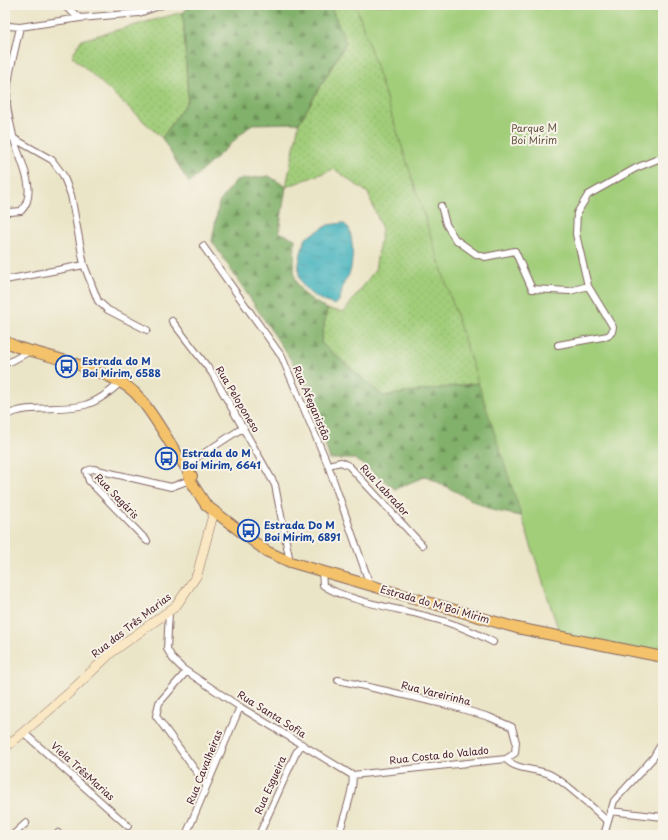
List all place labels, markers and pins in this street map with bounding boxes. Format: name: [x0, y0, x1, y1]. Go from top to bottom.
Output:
place label: Estrada do M Boi Mirim, 6588: [82, 353, 161, 380]
bus stop icon: Estrada do M Boi Mirim, 6588: [53, 354, 79, 380]
place label: Estrada do M Boi Mirim, 6641: [182, 445, 261, 472]
bus stop icon: Estrada do M Boi Mirim, 6641: [154, 446, 180, 472]
place label: Estrada Do M Boi Mirim, 6891: [264, 517, 341, 544]
bus stop icon: Estrada Do M Boi Mirim, 6891: [235, 518, 261, 544]

